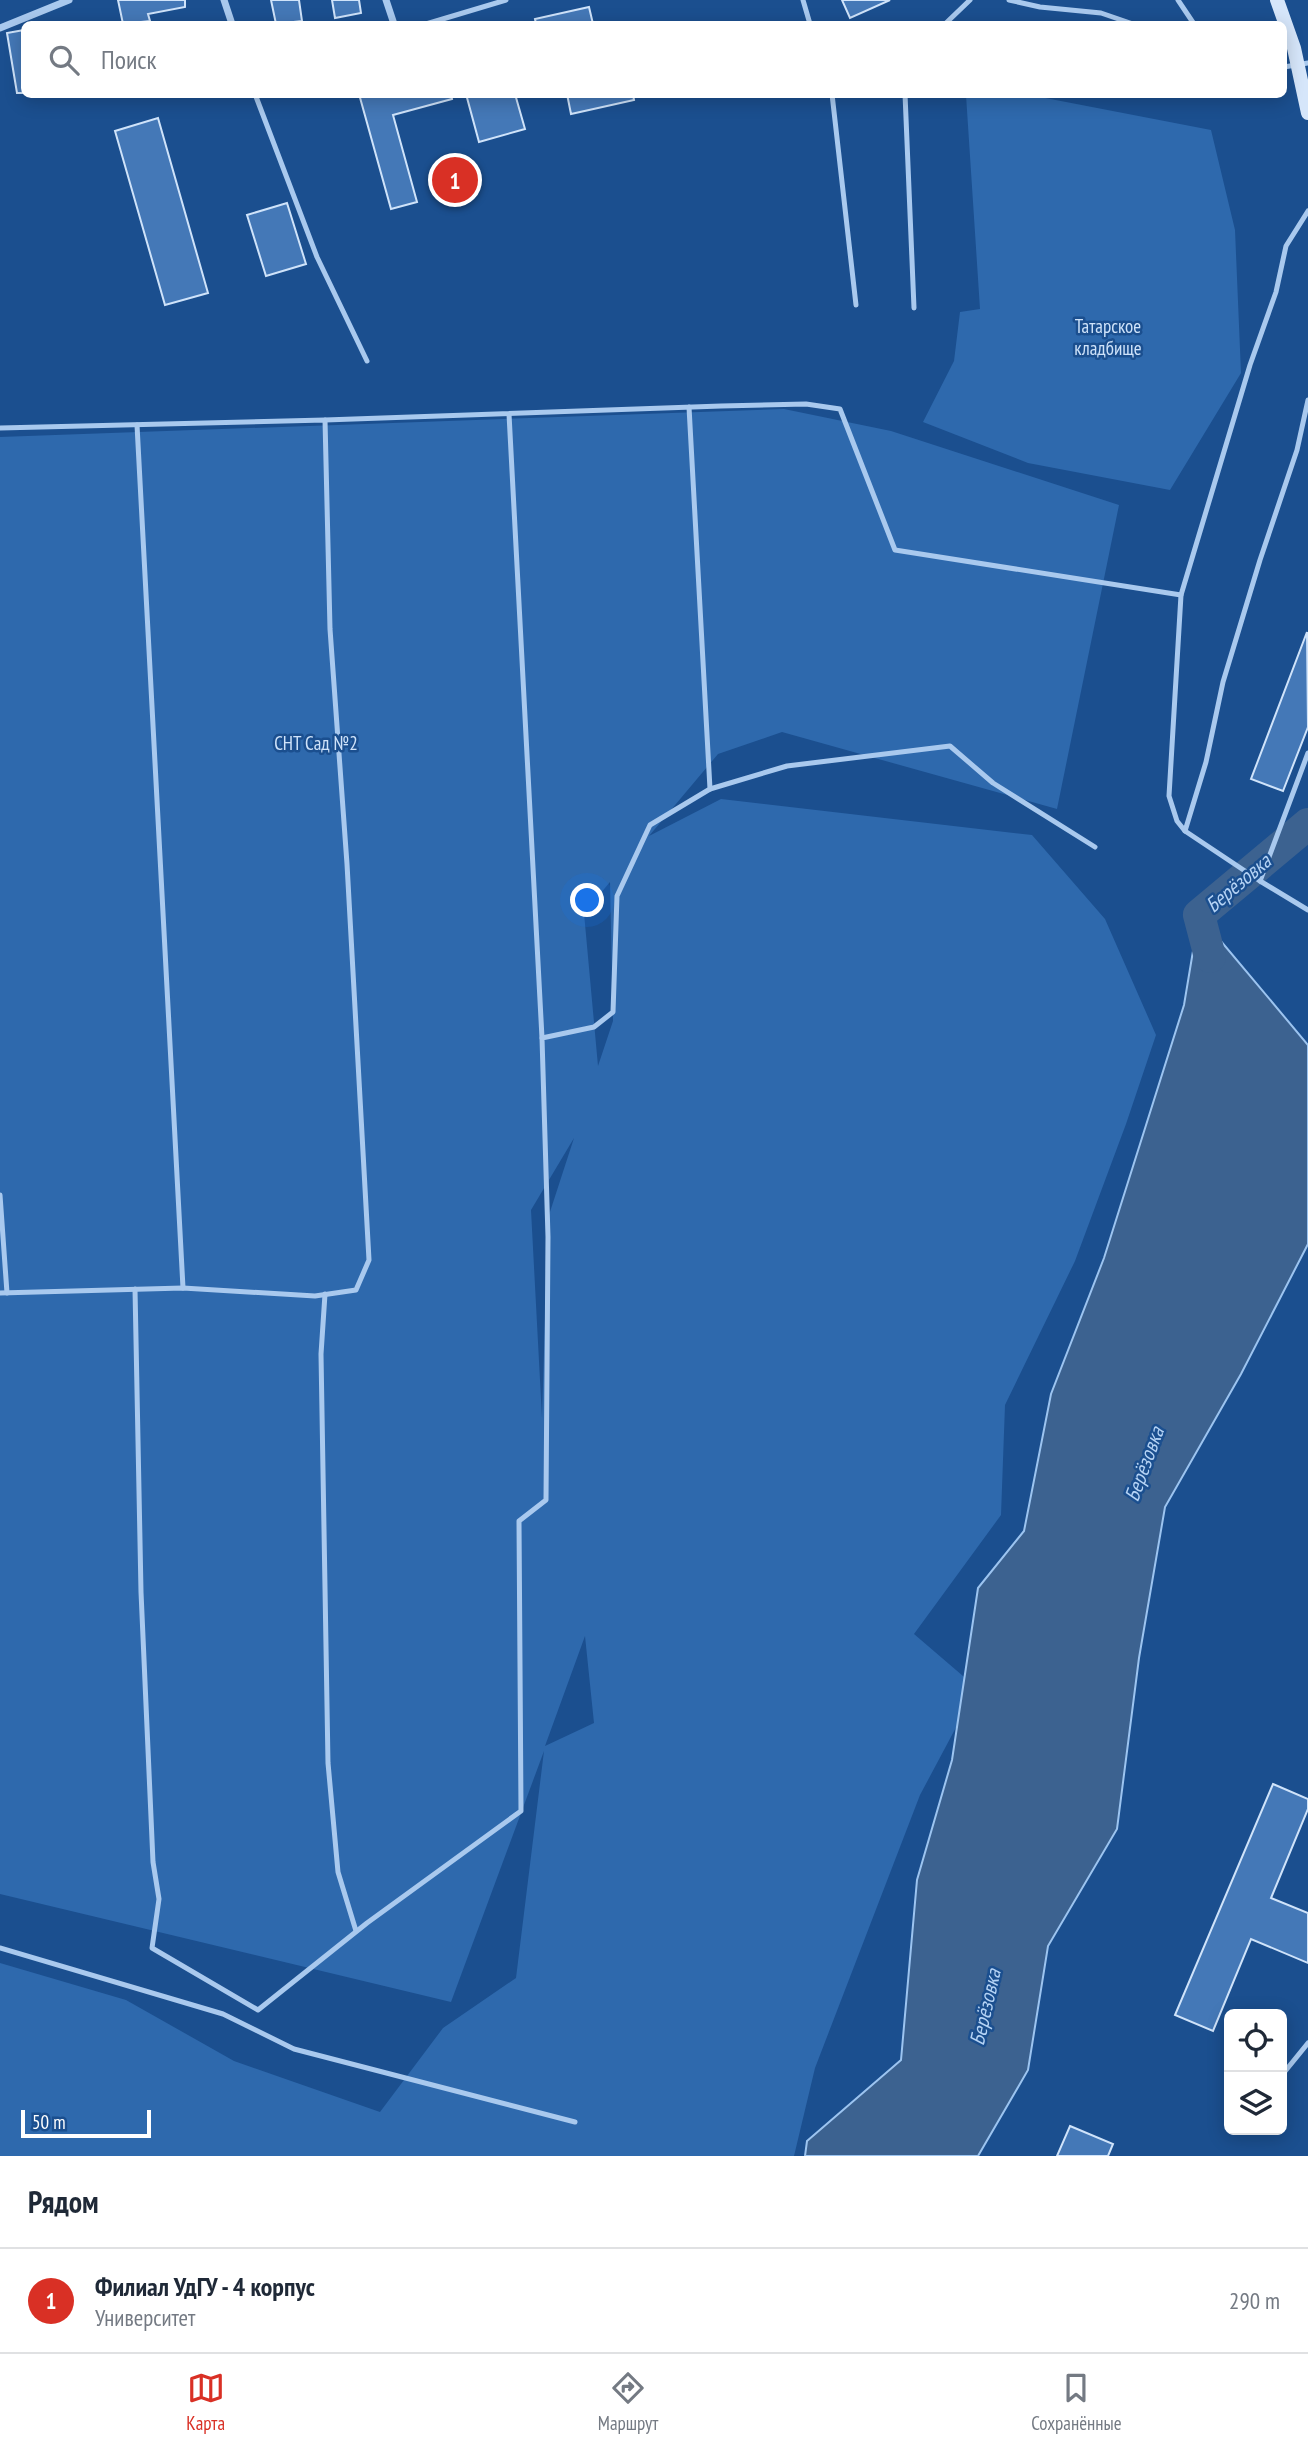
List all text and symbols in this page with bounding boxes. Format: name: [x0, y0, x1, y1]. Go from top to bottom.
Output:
search box: [21, 21, 1287, 98]
icon: search: [45, 41, 83, 79]
text: Поиск: [101, 43, 157, 76]
pin: 1: [432, 154, 478, 206]
park label: Татарское кладбище: [1074, 314, 1142, 360]
park label: СНТ Сад №2: [274, 731, 358, 755]
water label: Берёзовка: [1200, 847, 1277, 918]
your location: [570, 883, 604, 917]
water label: Берёзовка: [1118, 1422, 1170, 1505]
water label: Берёзовка: [963, 1965, 1007, 2048]
map controls: [1224, 2009, 1287, 2135]
button: locate: [1224, 2009, 1287, 2072]
button: layers: [1224, 2072, 1287, 2135]
scale bar: [21, 2107, 150, 2139]
text: 50 m: [32, 2110, 66, 2134]
text: Рядом: [28, 2182, 99, 2221]
text: Филиал УдГУ - 4 корпус: [95, 2270, 315, 2303]
text: 1: [46, 2286, 57, 2315]
text: 290 m: [1229, 2286, 1280, 2315]
text: Университет: [95, 2303, 195, 2332]
tab: Карта: [186, 2369, 225, 2435]
tab: Маршрут: [598, 2369, 658, 2435]
tab: Сохранённые: [1031, 2369, 1122, 2435]

